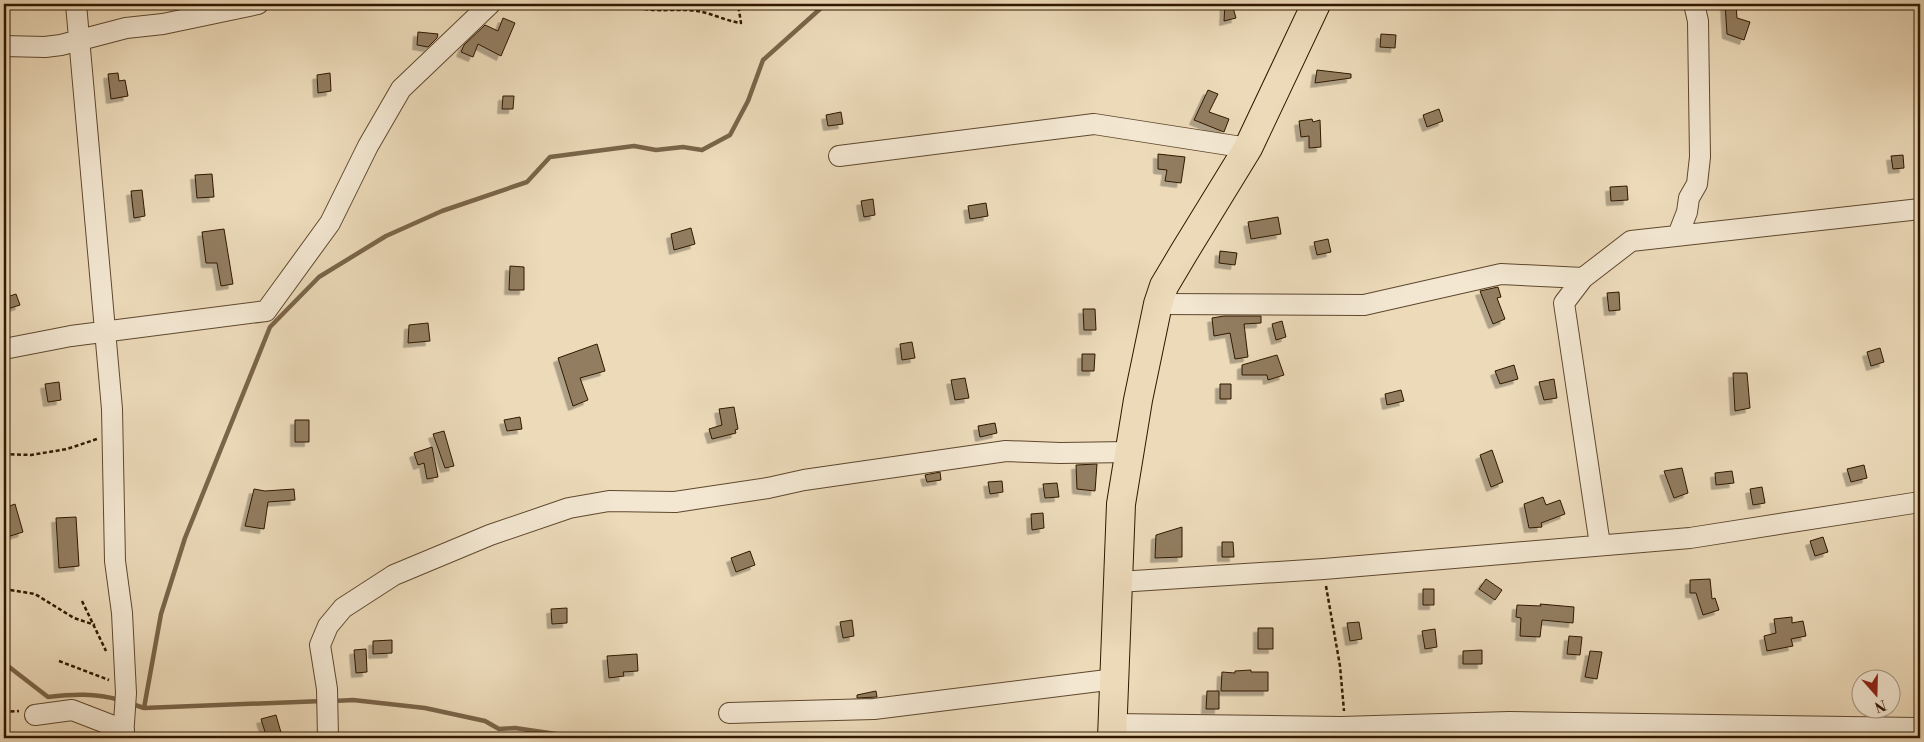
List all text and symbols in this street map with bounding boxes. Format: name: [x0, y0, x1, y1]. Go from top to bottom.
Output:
north arrow: [1852, 670, 1902, 720]
text: N: [1872, 695, 1888, 716]

